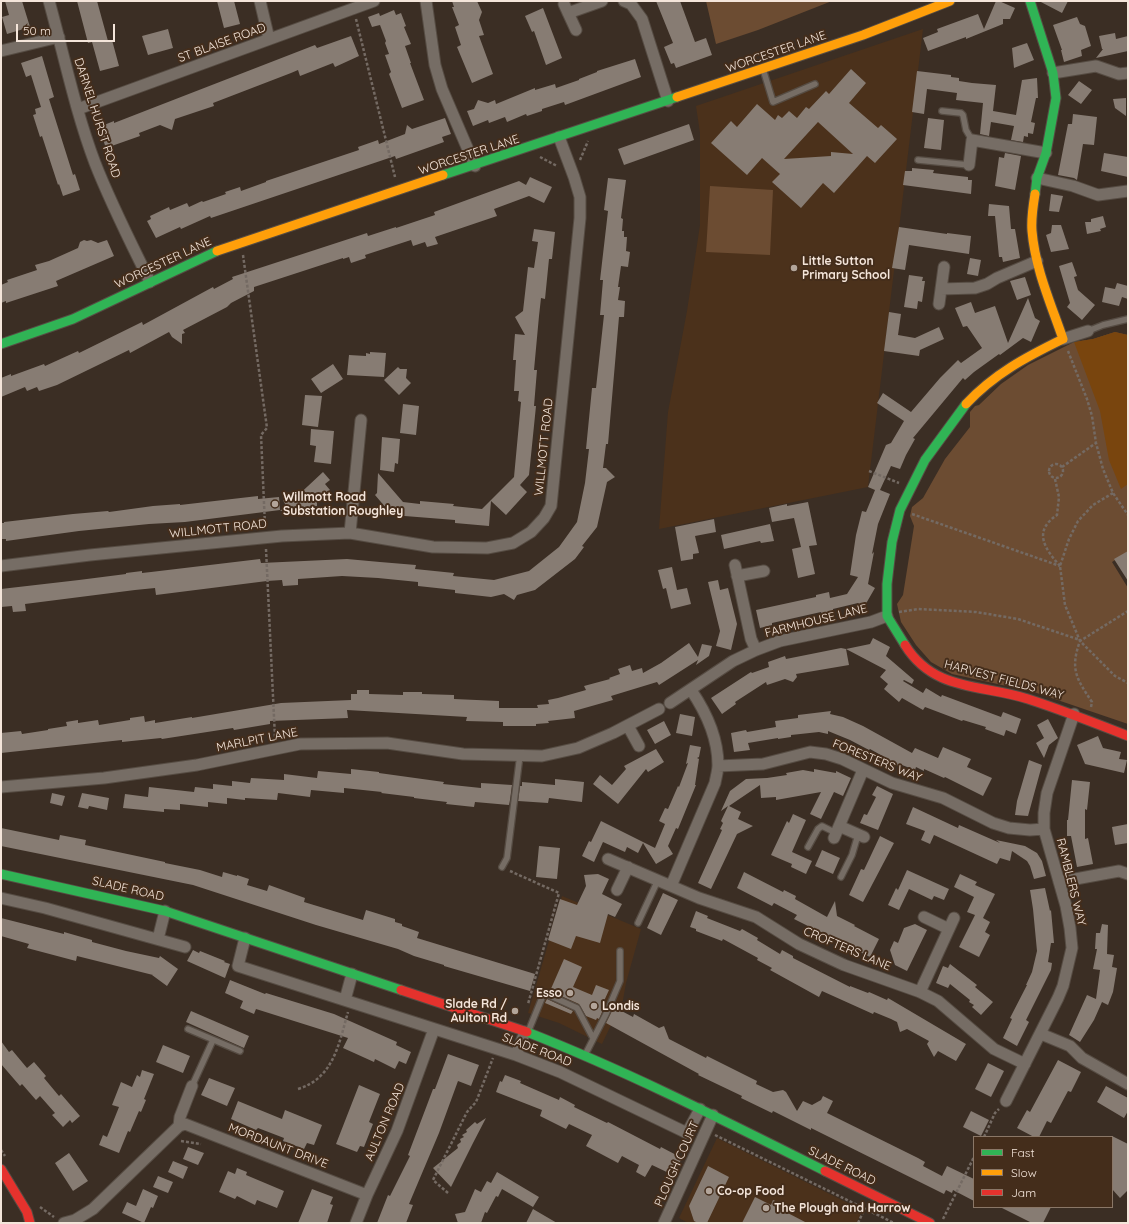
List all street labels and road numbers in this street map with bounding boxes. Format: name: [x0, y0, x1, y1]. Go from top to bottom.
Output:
street label: ST BLAISE ROAD: [176, 20, 268, 66]
street label: WORCESTER LANE: [724, 28, 828, 76]
street label: DARNEL HURST ROAD: [71, 56, 123, 180]
street label: WORCESTER LANE: [417, 132, 521, 178]
street label: WORCESTER LANE: [112, 234, 214, 292]
street label: WILLMOTT ROAD: [532, 398, 556, 496]
street label: WILLMOTT ROAD: [169, 517, 267, 541]
street label: FARMHOUSE LANE: [763, 601, 869, 641]
street label: HARVEST FIELDS WAY: [943, 657, 1065, 703]
street label: MARLPIT LANE: [215, 725, 299, 755]
street label: FORESTERS WAY: [830, 737, 924, 785]
street label: RAMBLERS WAY: [1053, 837, 1089, 927]
street label: SLADE ROAD: [91, 874, 165, 904]
street label: CROFTERS LANE: [801, 924, 893, 974]
street label: SLADE ROAD: [500, 1030, 574, 1070]
street label: AULTON ROAD: [362, 1081, 408, 1163]
street label: PLOUGH COURT: [652, 1119, 702, 1209]
street label: MORDAUNT DRIVE: [226, 1120, 330, 1172]
street label: SLADE ROAD: [806, 1144, 878, 1188]

